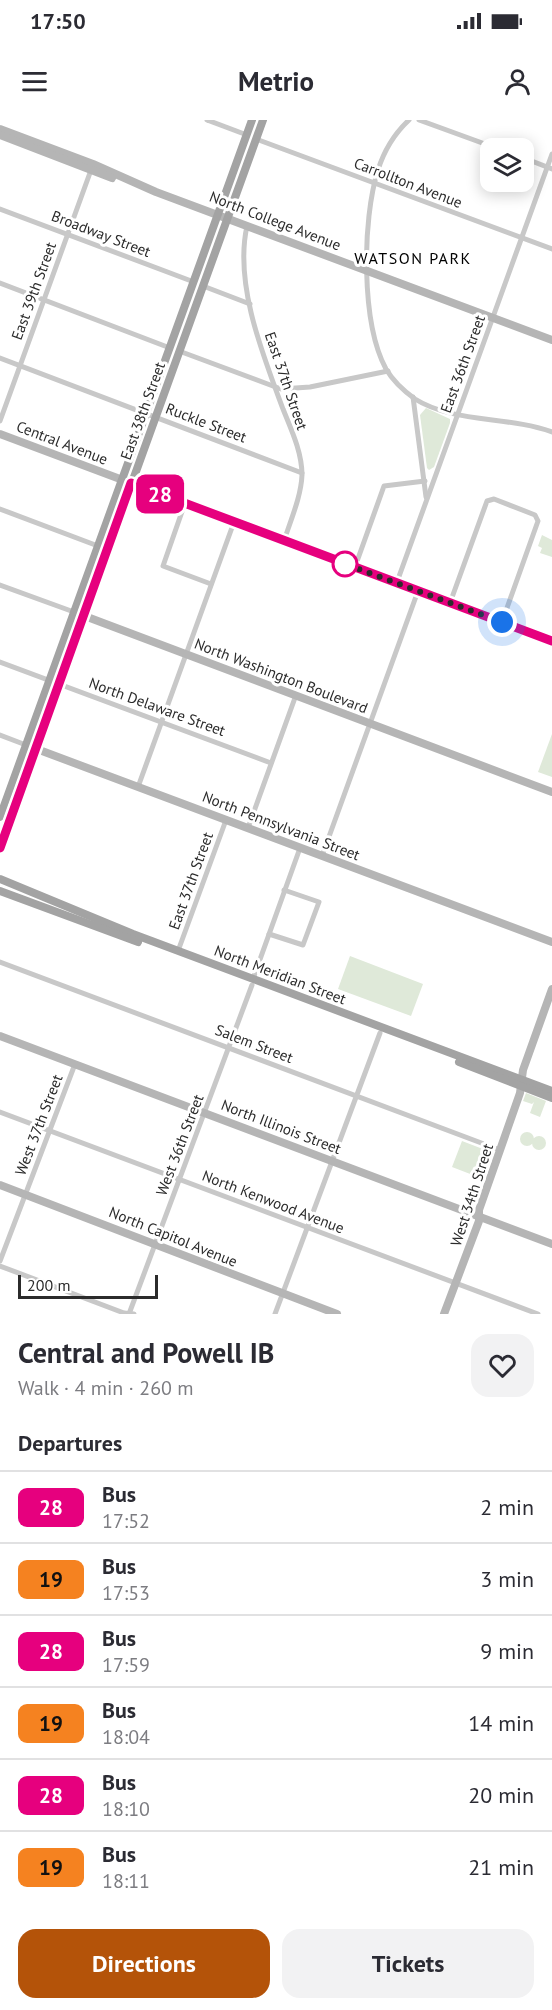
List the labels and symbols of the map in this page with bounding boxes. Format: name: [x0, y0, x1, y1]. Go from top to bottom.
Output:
street label: Carrollton Avenue: [351, 153, 465, 212]
street label: North College Avenue: [207, 187, 344, 254]
street label: Broadway Street: [49, 206, 153, 261]
street label: East 39th Street: [7, 239, 60, 342]
district label: WATSON PARK: [354, 248, 472, 268]
street label: East 36th Street: [436, 312, 489, 415]
street label: East 37th Street: [261, 329, 312, 432]
street label: East 38th Street: [116, 359, 169, 462]
street label: Ruckle Street: [163, 398, 249, 447]
street label: Central Avenue: [14, 416, 111, 469]
line badge: 28: [133, 474, 187, 514]
unlabelled marker: [332, 551, 358, 577]
your location: [487, 607, 517, 637]
street label: North Washington Boulevard: [192, 634, 371, 717]
street label: North Delaware Street: [86, 673, 228, 740]
street label: North Pennsylvania Street: [200, 787, 363, 864]
street label: East 37th Street: [164, 829, 217, 932]
street label: North Meridian Street: [212, 941, 349, 1008]
street label: Salem Street: [213, 1020, 296, 1067]
street label: West 37th Street: [11, 1072, 66, 1178]
street label: West 36th Street: [152, 1092, 208, 1198]
street label: North Illinois Street: [218, 1095, 344, 1158]
street label: West 34th Street: [446, 1141, 497, 1249]
street label: North Kenwood Avenue: [199, 1166, 347, 1237]
street label: North Capitol Avenue: [106, 1202, 240, 1271]
scale bar: [18, 1272, 158, 1300]

